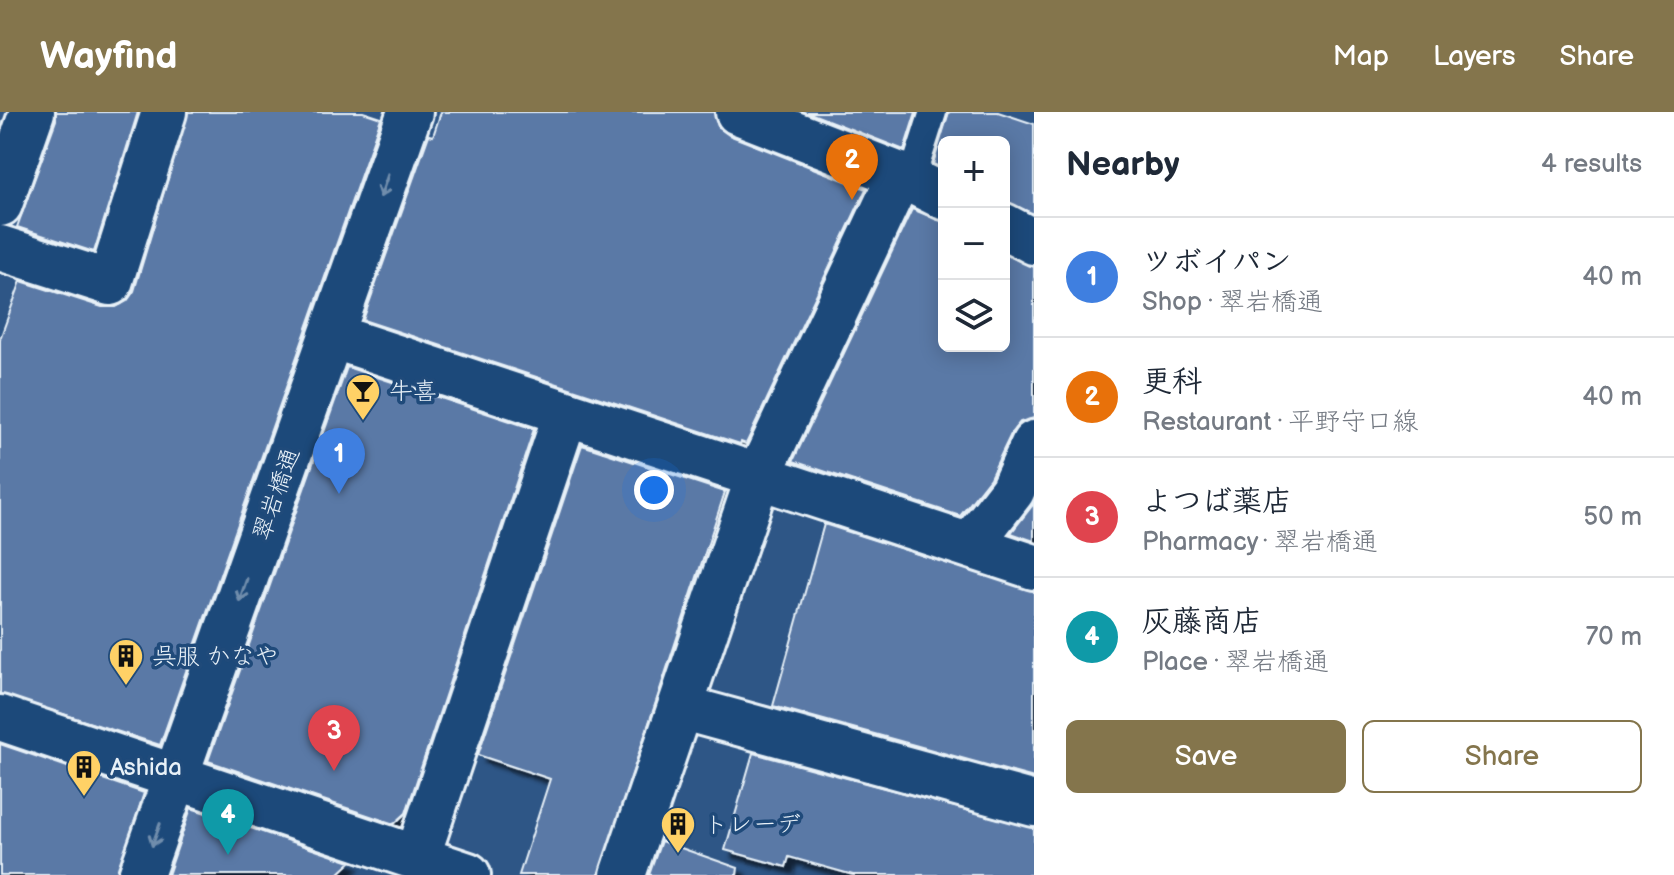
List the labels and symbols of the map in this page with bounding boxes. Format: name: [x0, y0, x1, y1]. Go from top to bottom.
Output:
pin: 2: [826, 134, 878, 200]
one-way arrow: [376, 173, 391, 198]
bar icon: 牛喜: [344, 372, 382, 422]
place label: 牛喜: [389, 377, 437, 406]
pin: 1: [313, 428, 365, 494]
street label: 翠岩橋通: [247, 444, 306, 544]
your location: [634, 470, 674, 510]
one-way arrow: [234, 577, 249, 602]
building icon: 呉服 かなや: [107, 637, 145, 687]
place label: 呉服 かなや: [152, 642, 278, 671]
pin: 3: [308, 705, 360, 771]
building icon: Ashida: [65, 748, 103, 798]
place label: Ashida: [110, 753, 182, 782]
pin: 4: [202, 789, 254, 855]
building icon: トレーデ: [659, 805, 697, 855]
place label: トレーデ: [704, 810, 801, 839]
one-way arrow: [148, 822, 162, 846]

